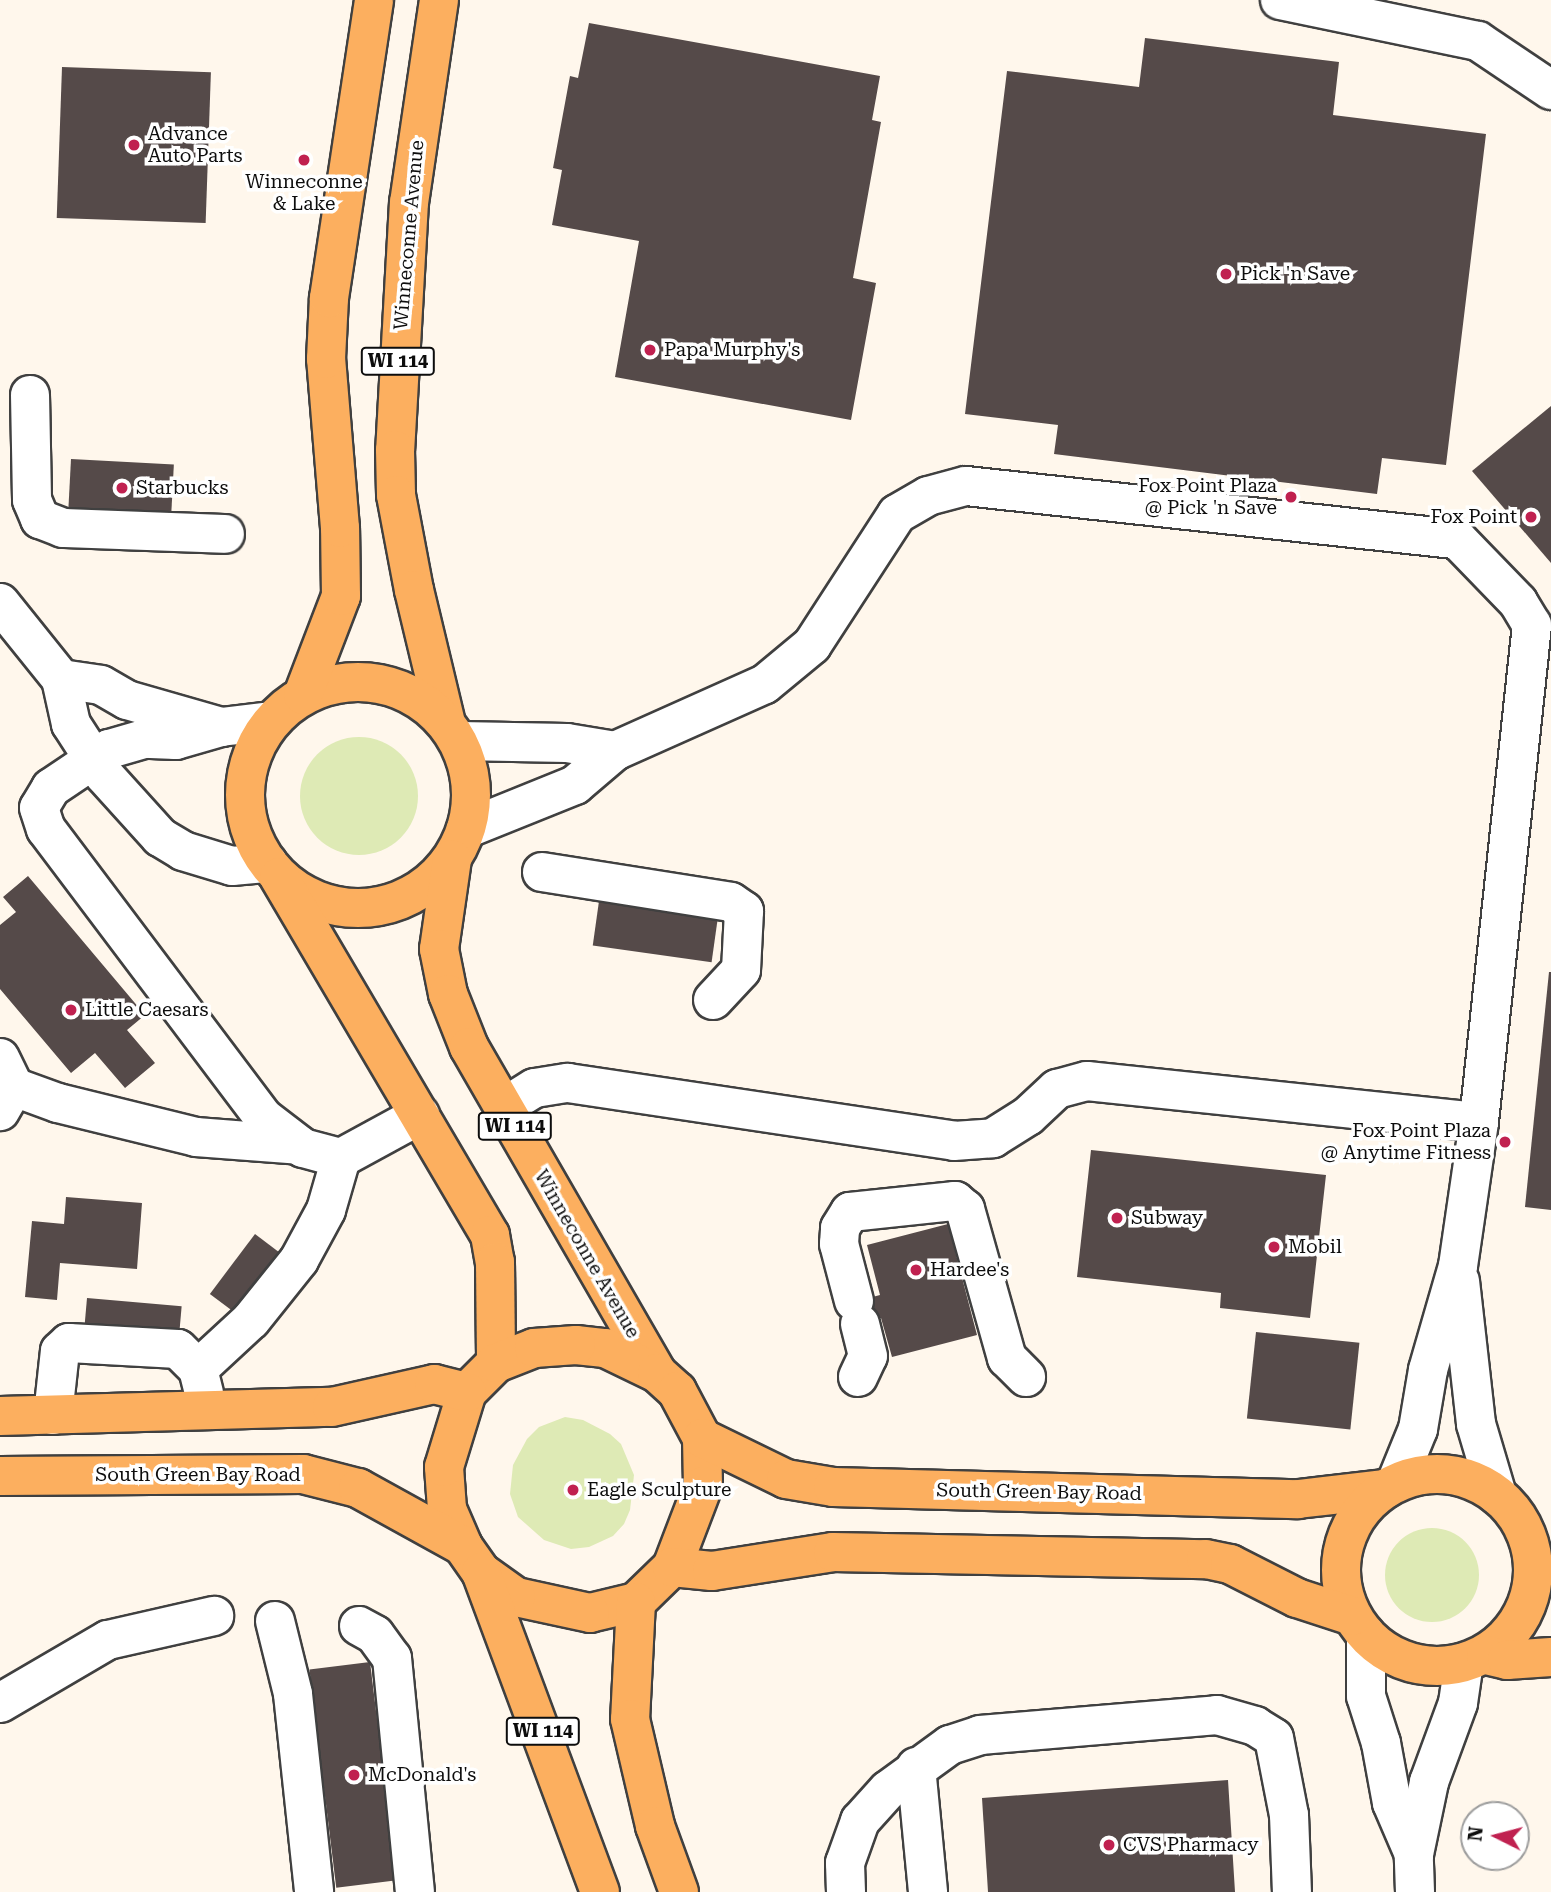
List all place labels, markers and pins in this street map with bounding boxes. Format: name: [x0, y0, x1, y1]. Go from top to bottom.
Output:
place label: Advance Auto Parts: [148, 123, 243, 167]
marker: Advance Auto Parts: [126, 137, 142, 153]
marker: Winneconne & Lake: [296, 152, 312, 168]
place label: Winneconne & Lake: [245, 171, 363, 215]
place label: Pick 'n Save: [1240, 263, 1350, 285]
marker: Pick 'n Save: [1218, 266, 1234, 282]
place label: Papa Murphy's: [664, 339, 800, 361]
marker: Papa Murphy's: [642, 342, 658, 358]
place label: Fox Point Plaza @ Pick 'n Save: [1138, 475, 1277, 519]
place label: Starbucks: [136, 477, 228, 499]
marker: Starbucks: [114, 480, 130, 496]
marker: Fox Point Plaza @ Pick 'n Save: [1283, 489, 1299, 505]
place label: Fox Point: [1430, 506, 1517, 528]
marker: Fox Point: [1523, 509, 1539, 525]
place label: Little Caesars: [85, 999, 209, 1021]
marker: Little Caesars: [63, 1002, 79, 1018]
place label: Fox Point Plaza @ Anytime Fitness: [1321, 1120, 1491, 1164]
marker: Fox Point Plaza @ Anytime Fitness: [1497, 1134, 1513, 1150]
place label: Subway: [1131, 1207, 1203, 1229]
marker: Subway: [1109, 1210, 1125, 1226]
place label: Mobil: [1288, 1236, 1342, 1258]
marker: Mobil: [1266, 1239, 1282, 1255]
place label: Hardee's: [930, 1259, 1009, 1281]
marker: Hardee's: [908, 1262, 924, 1278]
place label: Eagle Sculpture: [587, 1479, 731, 1501]
marker: Eagle Sculpture: [565, 1482, 581, 1498]
place label: McDonald's: [368, 1764, 476, 1786]
marker: McDonald's: [346, 1767, 362, 1783]
place label: CVS Pharmacy: [1123, 1834, 1259, 1856]
marker: CVS Pharmacy: [1101, 1837, 1117, 1853]

